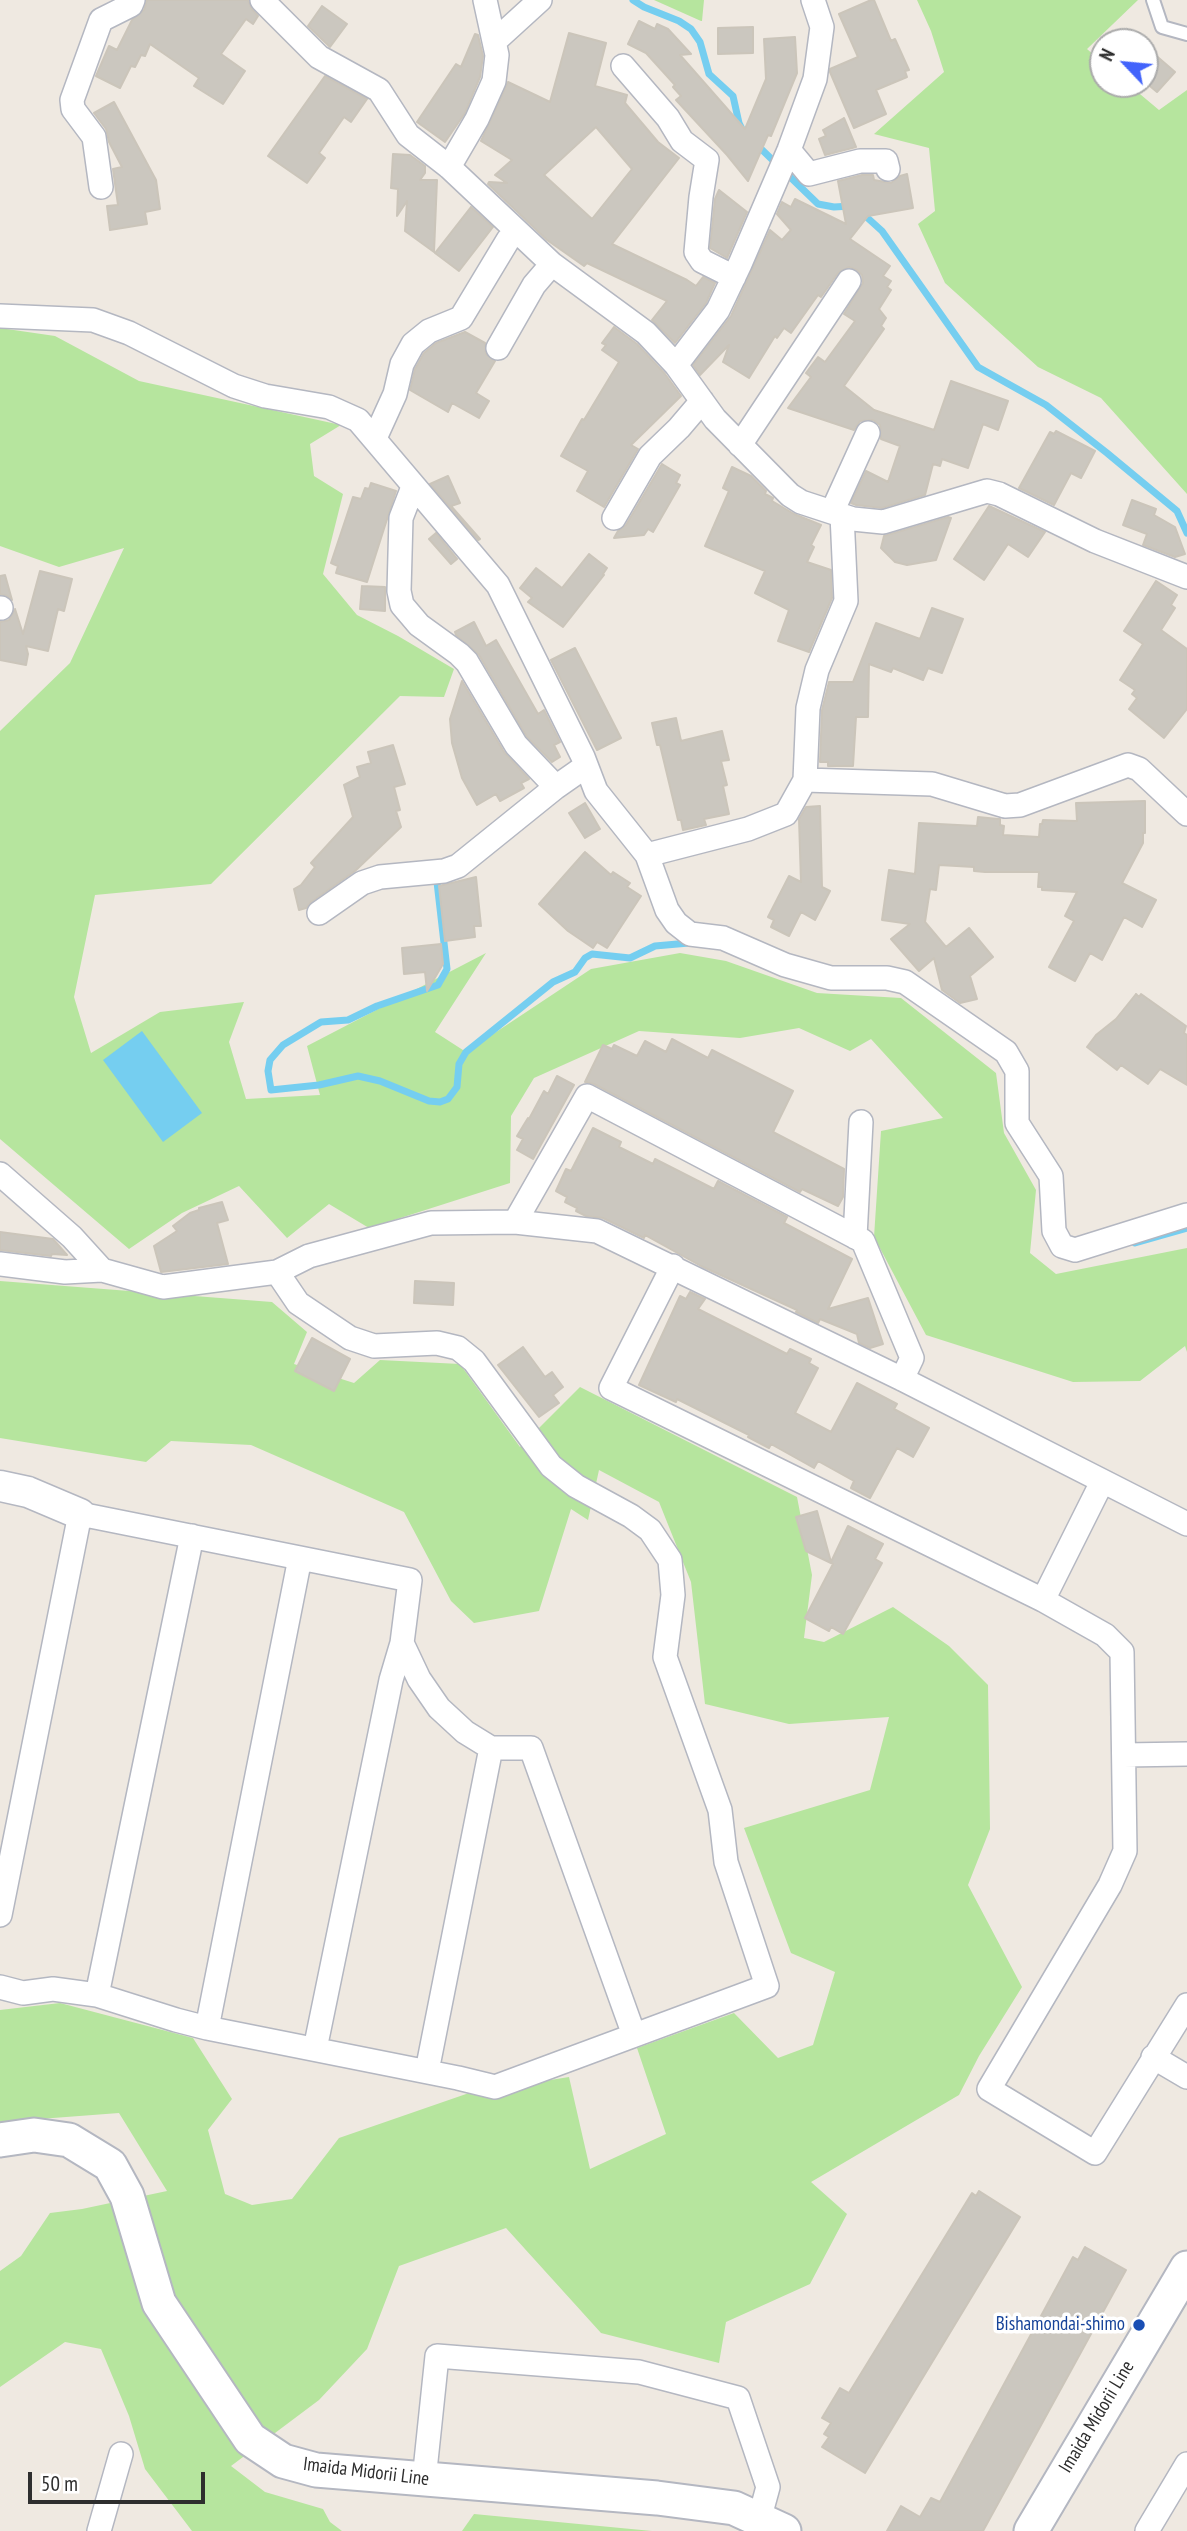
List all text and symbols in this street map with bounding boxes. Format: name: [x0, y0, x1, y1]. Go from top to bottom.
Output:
north arrow: [1089, 28, 1159, 98]
text: N: [1094, 45, 1120, 65]
place label: Bishamondai-shimo: [996, 2314, 1125, 2336]
marker: Bishamondai-shimo: [1131, 2317, 1147, 2333]
street label: Imaida Midorii Line: [1055, 2357, 1139, 2477]
street label: Imaida Midorii Line: [302, 2453, 430, 2491]
scale bar: [32, 2458, 208, 2502]
text: 50 m: [41, 2470, 78, 2497]

